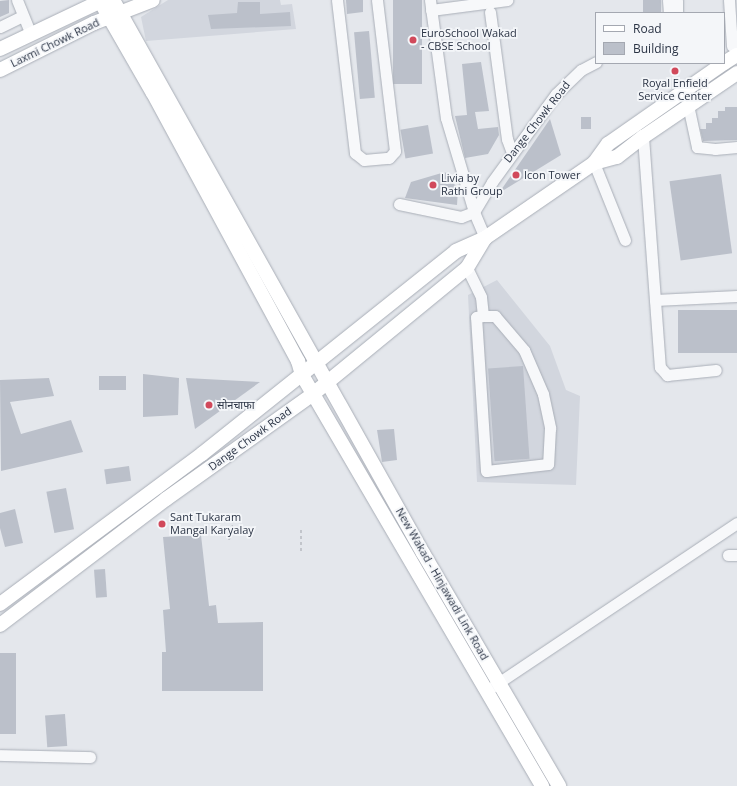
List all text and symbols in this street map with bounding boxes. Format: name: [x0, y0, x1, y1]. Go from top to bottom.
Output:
legend: [595, 12, 725, 64]
street label: Laxmi Chowk Road: [8, 16, 102, 70]
text: Road: [633, 20, 662, 37]
place label: EuroSchool Wakad - CBSE School: [421, 27, 517, 53]
marker: EuroSchool Wakad - CBSE School: [408, 35, 418, 45]
text: Building: [633, 40, 678, 57]
marker: Royal Enfield Service Center: [670, 66, 680, 76]
place label: Royal Enfield Service Center: [638, 77, 712, 103]
street label: Dange Chowk Road: [501, 79, 573, 165]
place label: Icon Tower: [524, 168, 580, 182]
marker: Icon Tower: [511, 170, 521, 180]
place label: Livia by Rathi Group: [441, 172, 503, 198]
marker: Livia by Rathi Group: [428, 180, 438, 190]
place label: सोनचाफा: [217, 398, 255, 412]
marker: सोनचाफा: [204, 400, 214, 410]
street label: Dange Chowk Road: [206, 404, 294, 474]
street label: New Wakad - Hinjawadi Link Road: [393, 506, 491, 662]
place label: Sant Tukaram Mangal Karyalay: [170, 511, 254, 537]
marker: Sant Tukaram Mangal Karyalay: [157, 519, 167, 529]

